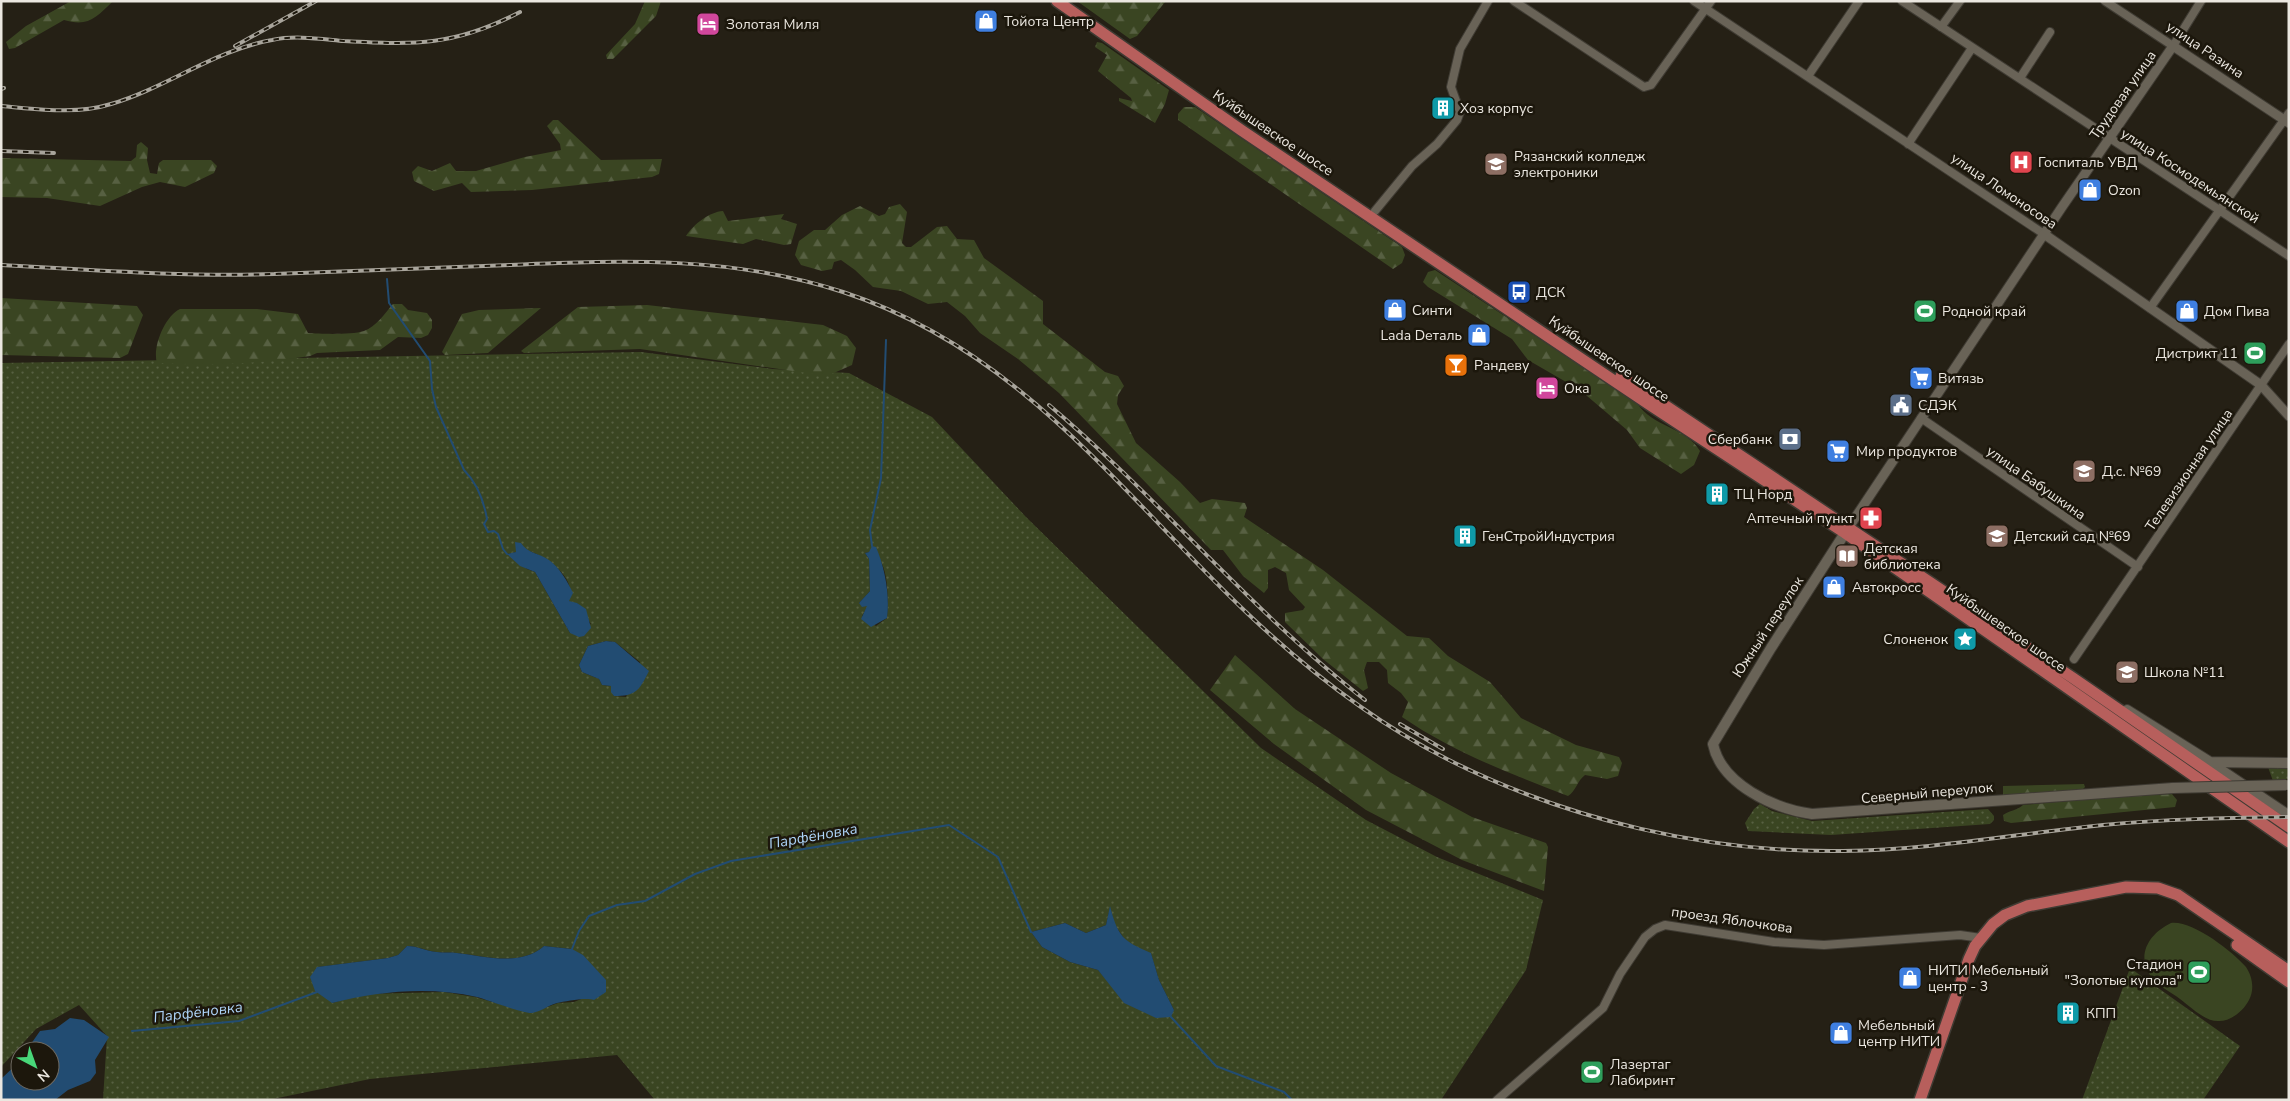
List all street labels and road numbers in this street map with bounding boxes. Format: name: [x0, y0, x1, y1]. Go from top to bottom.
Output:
street label: улица Разина: [2162, 17, 2248, 83]
street label: Трудовая улица: [2085, 47, 2161, 143]
street label: Куйбышевское шоссе: [1209, 85, 1337, 181]
street label: улица Космодемьянской: [2117, 124, 2263, 228]
street label: улица Ломоносова: [1947, 148, 2061, 234]
street label: Куйбышевское шоссе: [1545, 311, 1673, 407]
street label: Телевизионная улица: [2141, 405, 2237, 535]
street label: улица Бабушкина: [1983, 442, 2089, 524]
street label: Южный переулок: [1728, 572, 1808, 681]
street label: Куйбышевское шоссе: [1942, 580, 2070, 676]
street label: Северный переулок: [1860, 778, 1994, 808]
street label: проезд Яблочкова: [1670, 902, 1794, 938]

